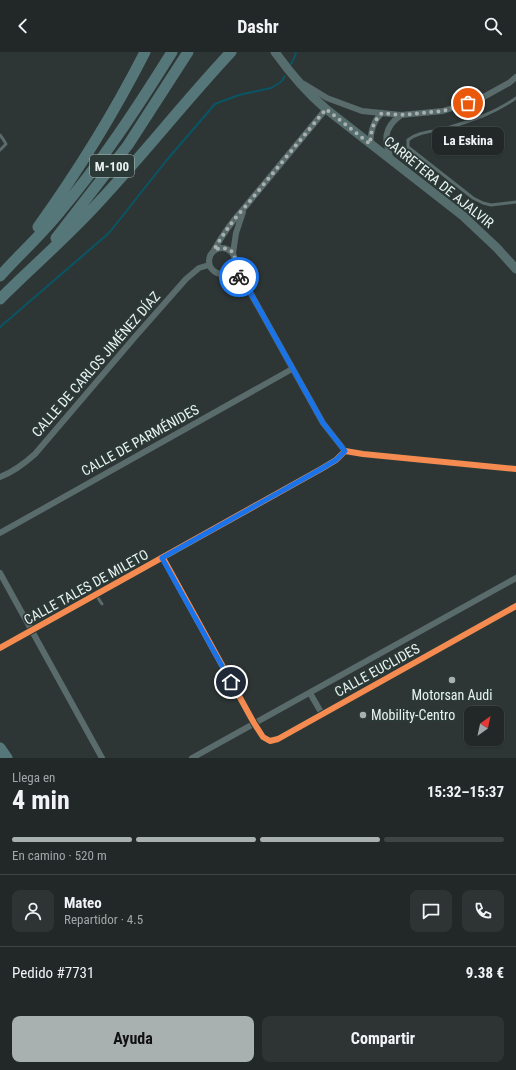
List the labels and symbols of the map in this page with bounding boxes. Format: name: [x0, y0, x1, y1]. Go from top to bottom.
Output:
pin: [451, 86, 485, 120]
callout: La Eskina: [432, 127, 504, 155]
street label: CARRETERA DE AJALVIR: [381, 133, 497, 231]
road number: M-100: [90, 155, 134, 177]
courier: [219, 257, 259, 297]
street label: CALLE DE CARLOS JIMÉNEZ DÍAZ: [28, 287, 163, 440]
street label: CALLE DE PARMÉNIDES: [78, 400, 202, 479]
street label: CALLE TALES DE MILETO: [21, 546, 151, 628]
street label: CALLE EUCLIDES: [332, 640, 422, 700]
pin: [214, 665, 248, 699]
marker: Motorsan Audi: [447, 675, 457, 685]
place label: Motorsan Audi: [412, 687, 492, 703]
north arrow: [464, 706, 504, 746]
place label: Mobility-Centro: [371, 707, 455, 723]
marker: Mobility-Centro: [358, 710, 368, 720]

